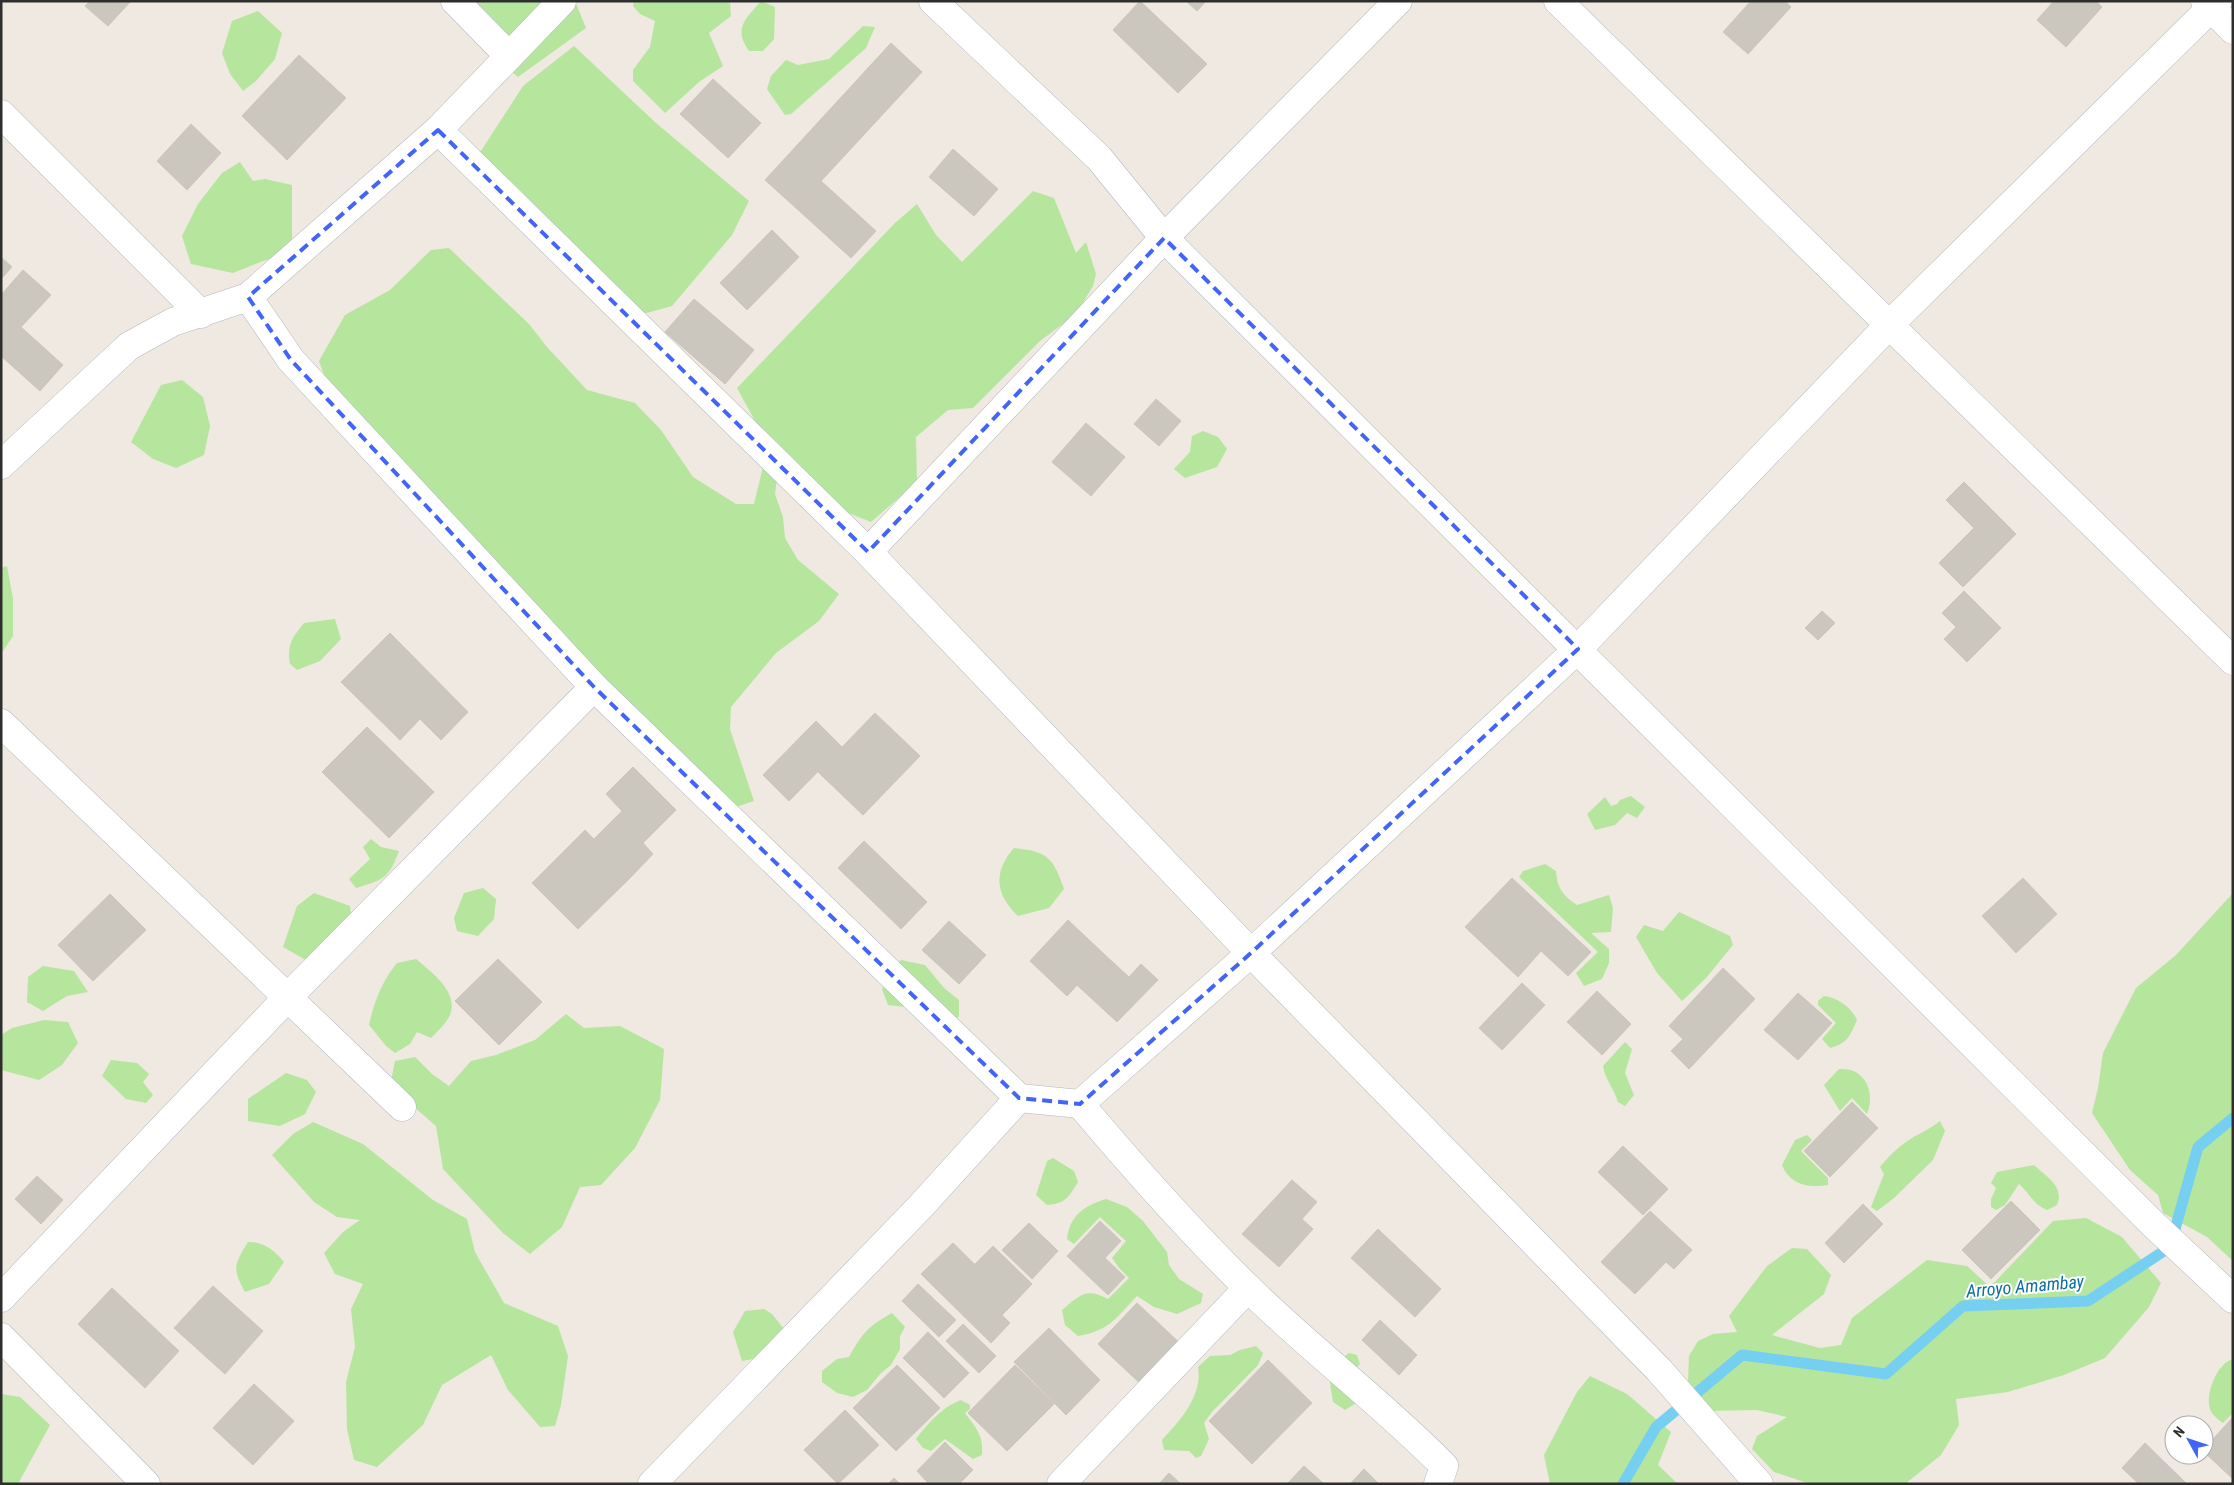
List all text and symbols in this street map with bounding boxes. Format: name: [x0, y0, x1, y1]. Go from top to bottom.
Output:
water label: Arroyo Amambay: [1964, 1270, 2085, 1302]
north arrow: [2164, 1415, 2214, 1465]
text: N: [2170, 1423, 2188, 1440]

